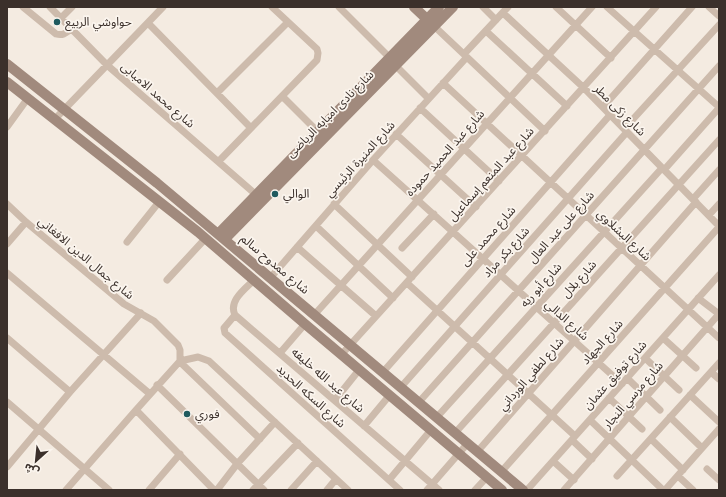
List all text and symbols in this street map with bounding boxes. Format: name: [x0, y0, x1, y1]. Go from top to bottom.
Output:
place label: حواوشي الربيع: [65, 14, 132, 32]
marker: حواوشي الربيع: [52, 17, 62, 27]
street label: شارع محمد الامبابى: [117, 59, 198, 132]
street label: شارع نادى امبابه الرياضى: [283, 67, 378, 162]
street label: شارع زكى مطر: [589, 80, 649, 140]
street label: شارع عبد الحميد حموده: [402, 106, 489, 200]
street label: شارع المنيرة الرئيسي: [321, 117, 400, 202]
street label: شارع عبد المنعم إسماعيل: [444, 124, 538, 225]
place label: الوالي: [283, 186, 310, 204]
street label: شارع على عبد العال: [524, 187, 598, 267]
marker: الوالي: [270, 189, 280, 199]
street label: شارع محمد على: [457, 203, 520, 270]
street label: شارع البشلاوي: [592, 206, 655, 266]
street label: شارع جمال الدين الافغاني: [34, 213, 137, 304]
street label: شارع بكر مراد: [479, 223, 534, 282]
street label: شارع ممدوح سالم: [237, 230, 313, 298]
street label: شارع بلال: [558, 257, 601, 302]
street label: شارع أبو ريه: [517, 259, 566, 311]
street label: شارع الدالي: [540, 296, 592, 345]
street label: شارع الجهاد: [577, 316, 627, 369]
street label: شارع لطفي الورداني: [495, 334, 569, 415]
street label: شارع توفيق عثمان: [580, 337, 651, 414]
street label: شارع عبد الله خليفه: [287, 344, 368, 417]
street label: شارع مرسي النجار: [599, 358, 668, 434]
street label: شارع السكه الحديد: [272, 361, 349, 432]
place label: فوري: [195, 406, 220, 424]
marker: فوري: [182, 409, 192, 419]
north arrow: [16, 441, 56, 481]
text: ش: [22, 460, 41, 480]

